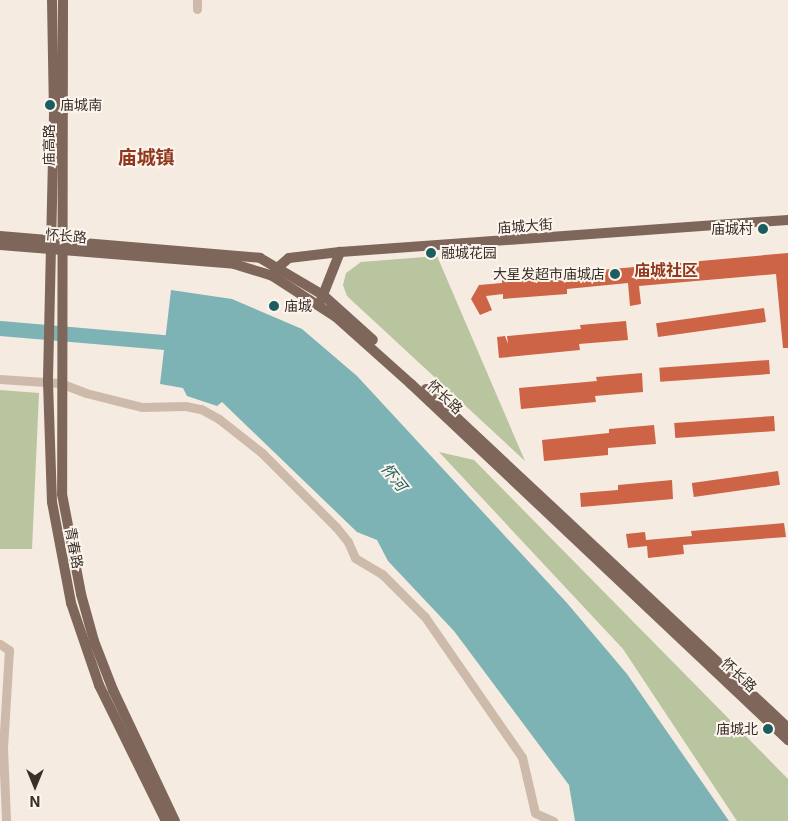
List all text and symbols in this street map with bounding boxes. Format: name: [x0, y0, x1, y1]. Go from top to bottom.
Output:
place label: 庙城南: [60, 97, 102, 113]
marker: 庙城南: [44, 99, 56, 111]
street label: 庙高路: [41, 124, 57, 166]
district label: 庙城镇: [118, 147, 174, 169]
street label: 庙城大街: [496, 216, 554, 236]
place label: 庙城村: [711, 221, 753, 237]
marker: 庙城村: [757, 223, 769, 235]
street label: 怀长路: [44, 226, 88, 246]
place label: 融城花园: [441, 245, 497, 261]
marker: 融城花园: [425, 247, 437, 259]
district label: 庙城社区: [634, 260, 698, 280]
place label: 大星发超市庙城店: [493, 266, 605, 282]
marker: 大星发超市庙城店: [609, 268, 621, 280]
place label: 庙城: [284, 298, 312, 314]
marker: 庙城: [268, 300, 280, 312]
street label: 怀长路: [424, 377, 466, 417]
water label: 怀河: [378, 460, 410, 494]
street label: 青春路: [62, 526, 86, 570]
street label: 怀长路: [718, 655, 760, 695]
place label: 庙城北: [716, 721, 758, 737]
marker: 庙城北: [762, 723, 774, 735]
north arrow: [10, 761, 60, 811]
text: N: [30, 793, 40, 810]

